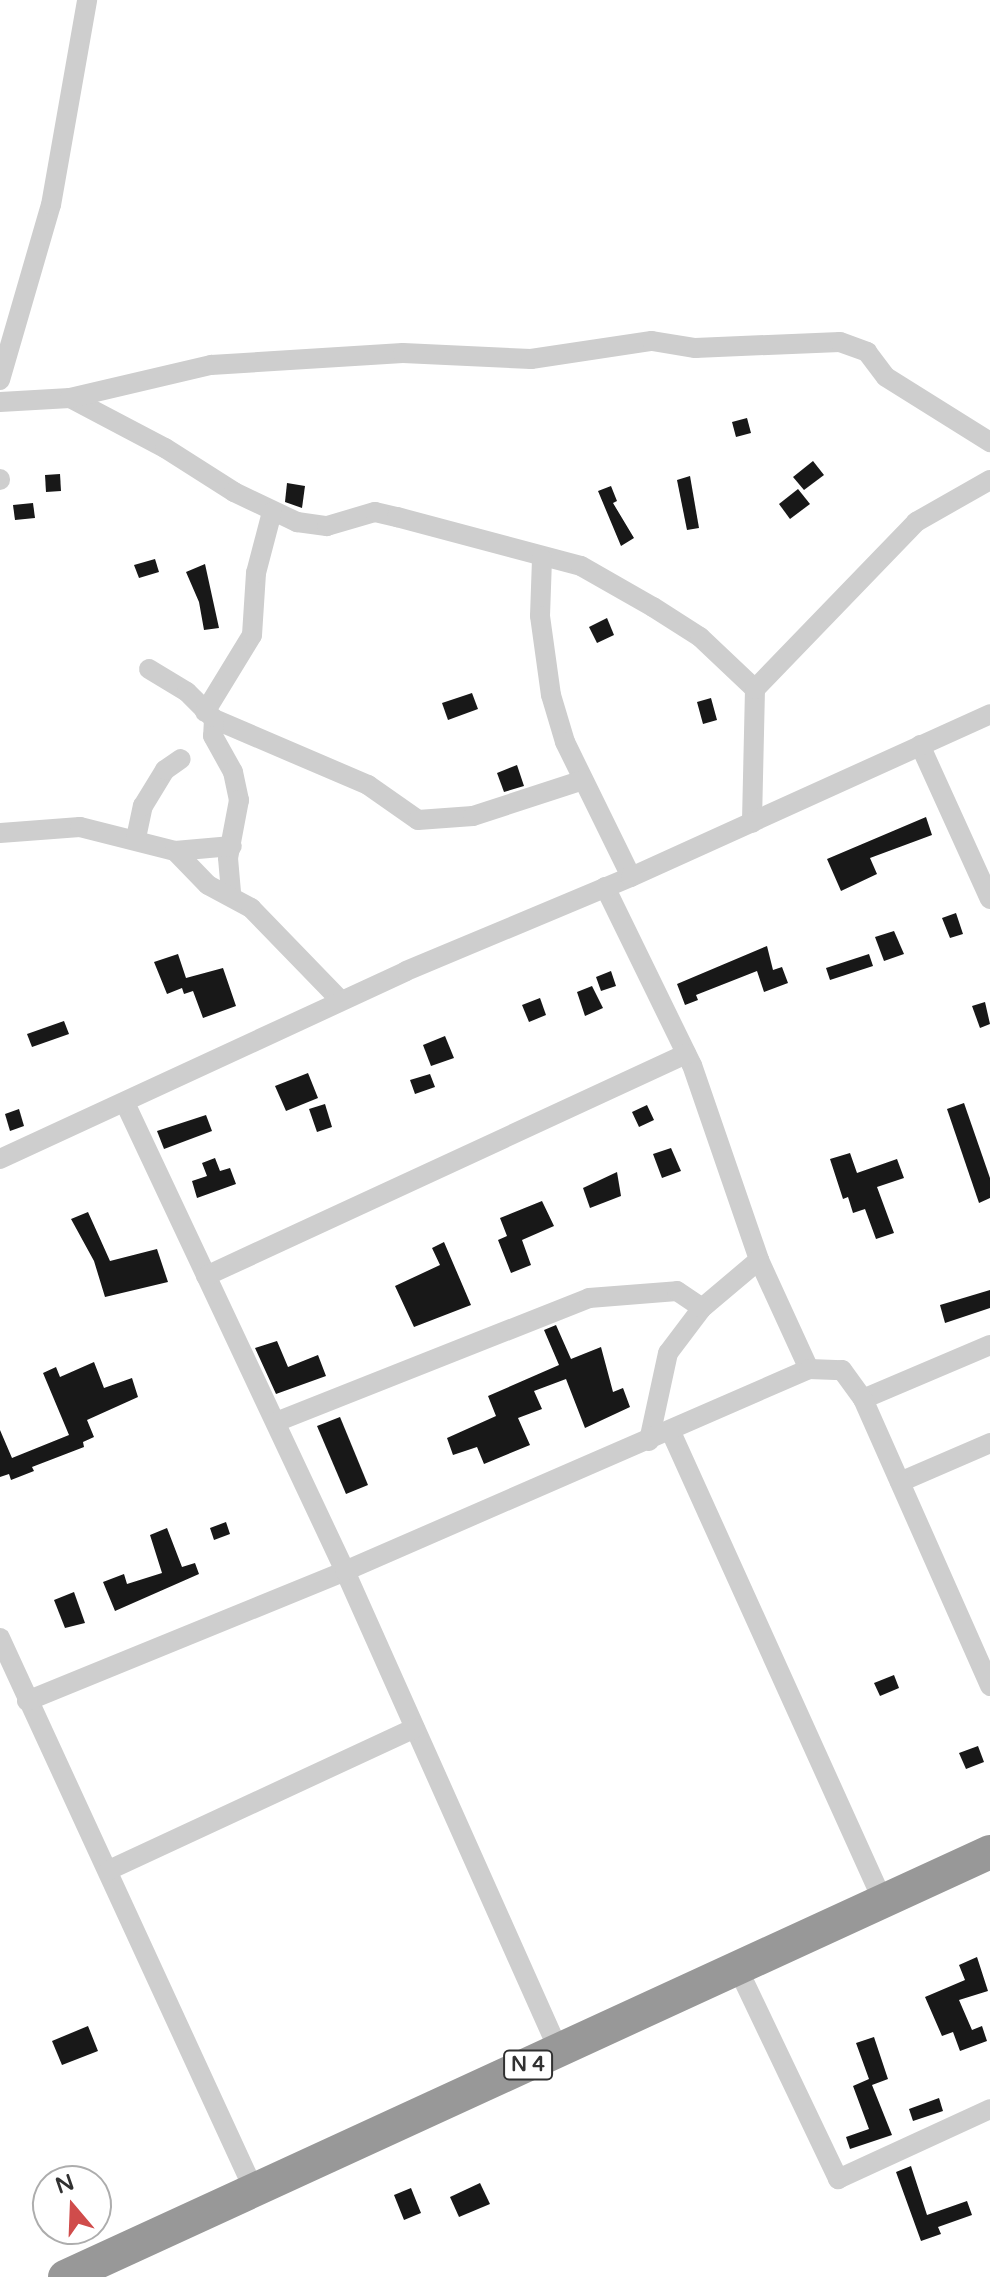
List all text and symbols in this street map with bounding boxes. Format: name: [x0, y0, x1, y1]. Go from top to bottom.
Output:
road number: N 4: [502, 2049, 554, 2081]
north arrow: [32, 2165, 112, 2245]
text: N: [52, 2169, 77, 2199]

